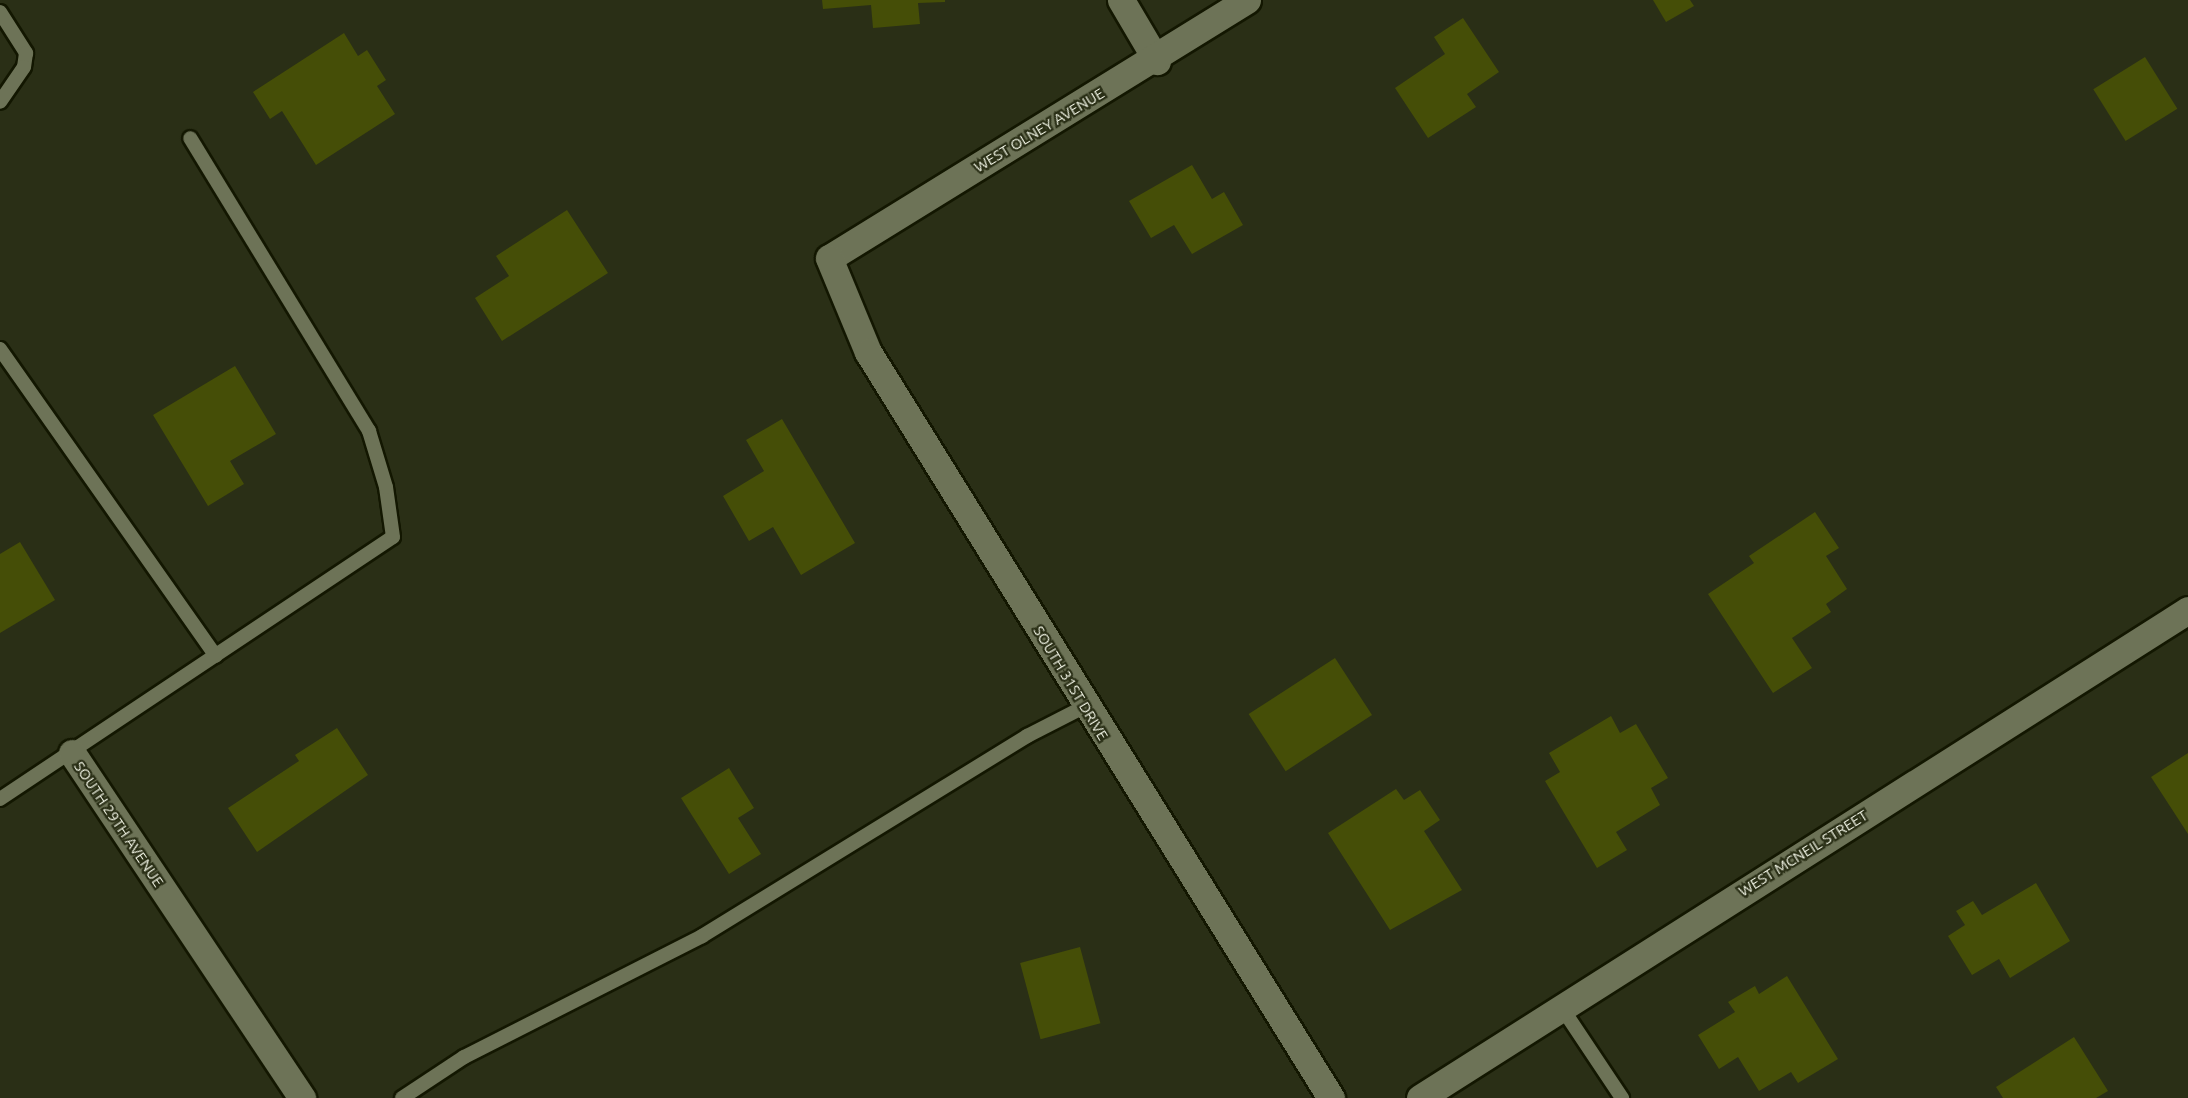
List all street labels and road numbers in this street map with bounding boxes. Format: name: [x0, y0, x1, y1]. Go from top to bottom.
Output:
street label: WEST OLNEY AVENUE: [971, 84, 1107, 176]
street label: SOUTH 31ST DRIVE: [1030, 623, 1112, 743]
street label: SOUTH 29TH AVENUE: [70, 758, 168, 890]
street label: WEST MCNEIL STREET: [1735, 806, 1871, 900]

